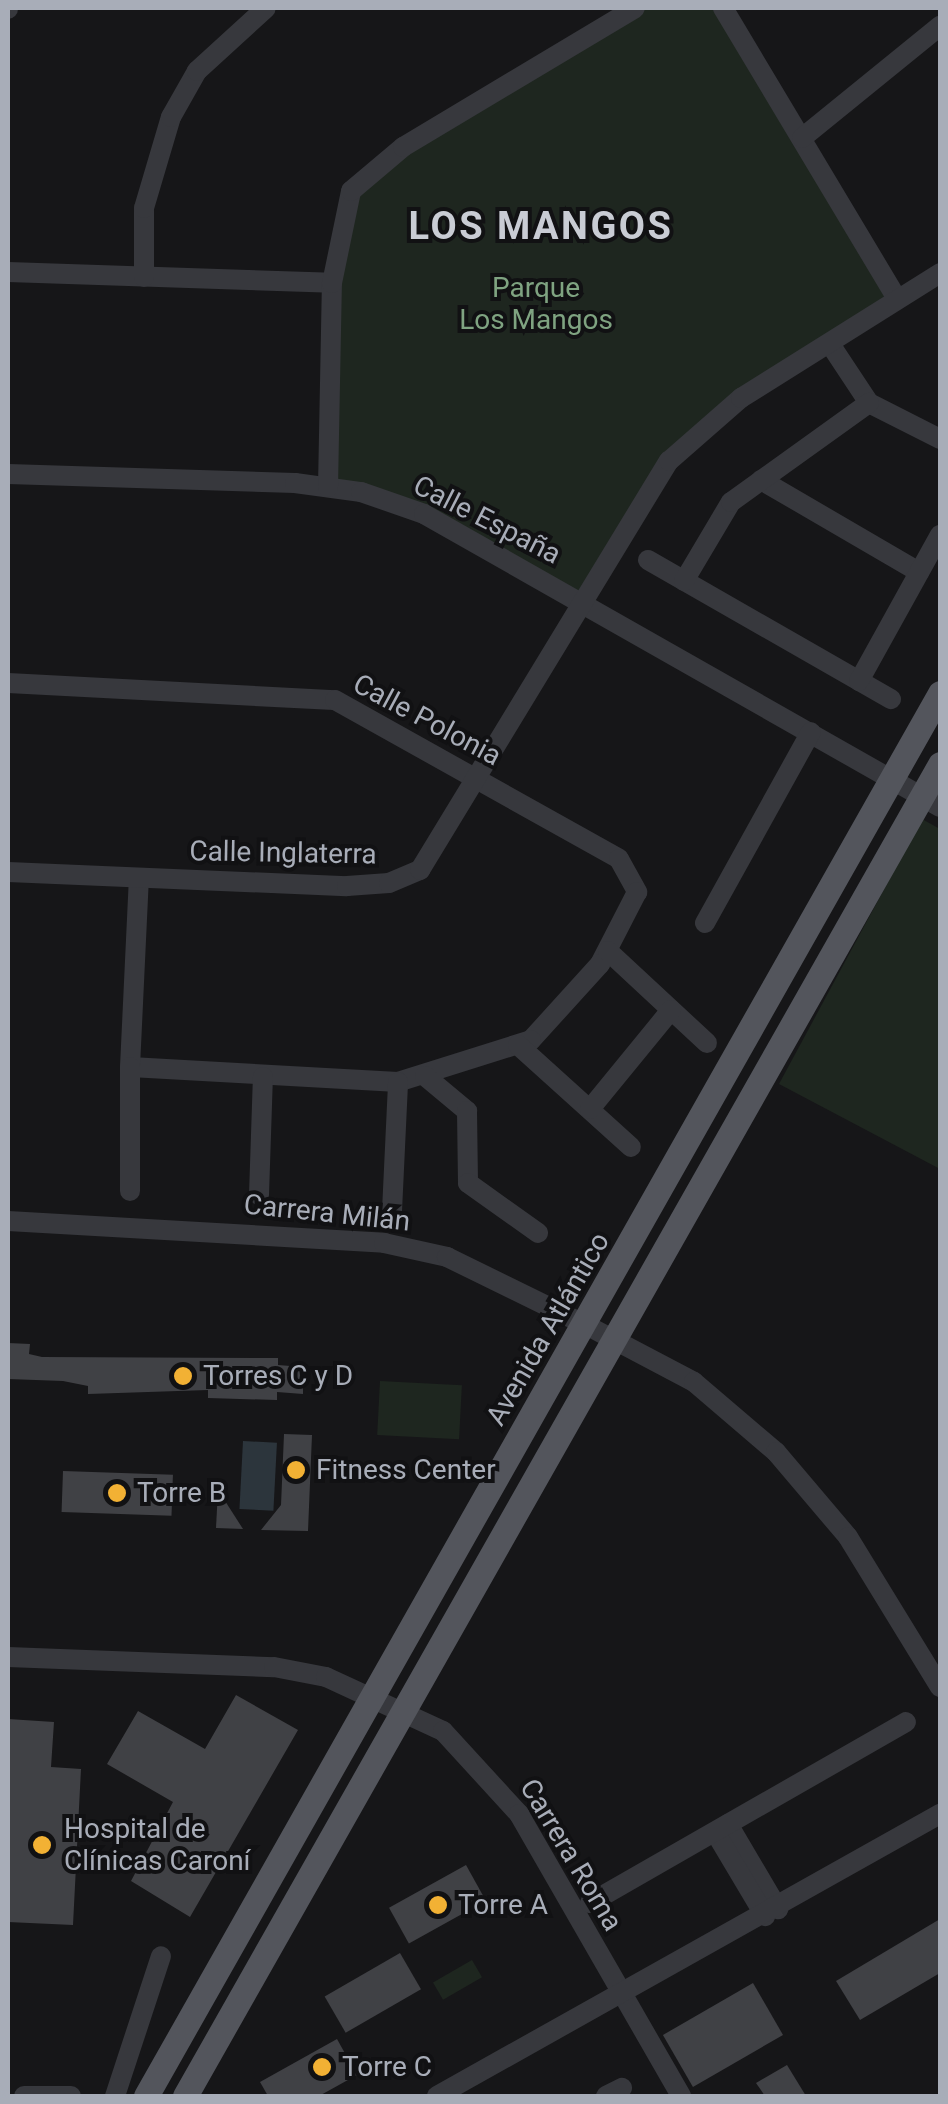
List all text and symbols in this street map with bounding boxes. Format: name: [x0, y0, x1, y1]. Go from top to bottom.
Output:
district label: LOS MANGOS: [409, 204, 673, 250]
park label: Parque Los Mangos: [459, 271, 613, 337]
street label: Calle España: [408, 469, 566, 571]
street label: Calle Polonia: [347, 667, 507, 773]
street label: Calle Inglaterra: [189, 835, 377, 871]
street label: Carrera Milán: [242, 1188, 412, 1238]
street label: Avenida Atlántico: [479, 1226, 617, 1432]
place label: Torres C y D: [203, 1359, 353, 1393]
marker: Torres C y D: [172, 1365, 194, 1387]
place label: Fitness Center: [316, 1453, 496, 1487]
marker: Fitness Center: [285, 1459, 307, 1481]
place label: Torre B: [137, 1476, 226, 1510]
marker: Torre B: [106, 1482, 128, 1504]
street label: Carrera Roma: [513, 1773, 629, 1937]
place label: Hospital de Clínicas Caroní: [64, 1812, 251, 1878]
marker: Hospital de Clínicas Caroní: [29, 1832, 55, 1858]
place label: Torre A: [458, 1888, 548, 1922]
marker: Torre A: [427, 1894, 449, 1916]
place label: Torre C: [342, 2050, 432, 2084]
marker: Torre C: [311, 2056, 333, 2078]

